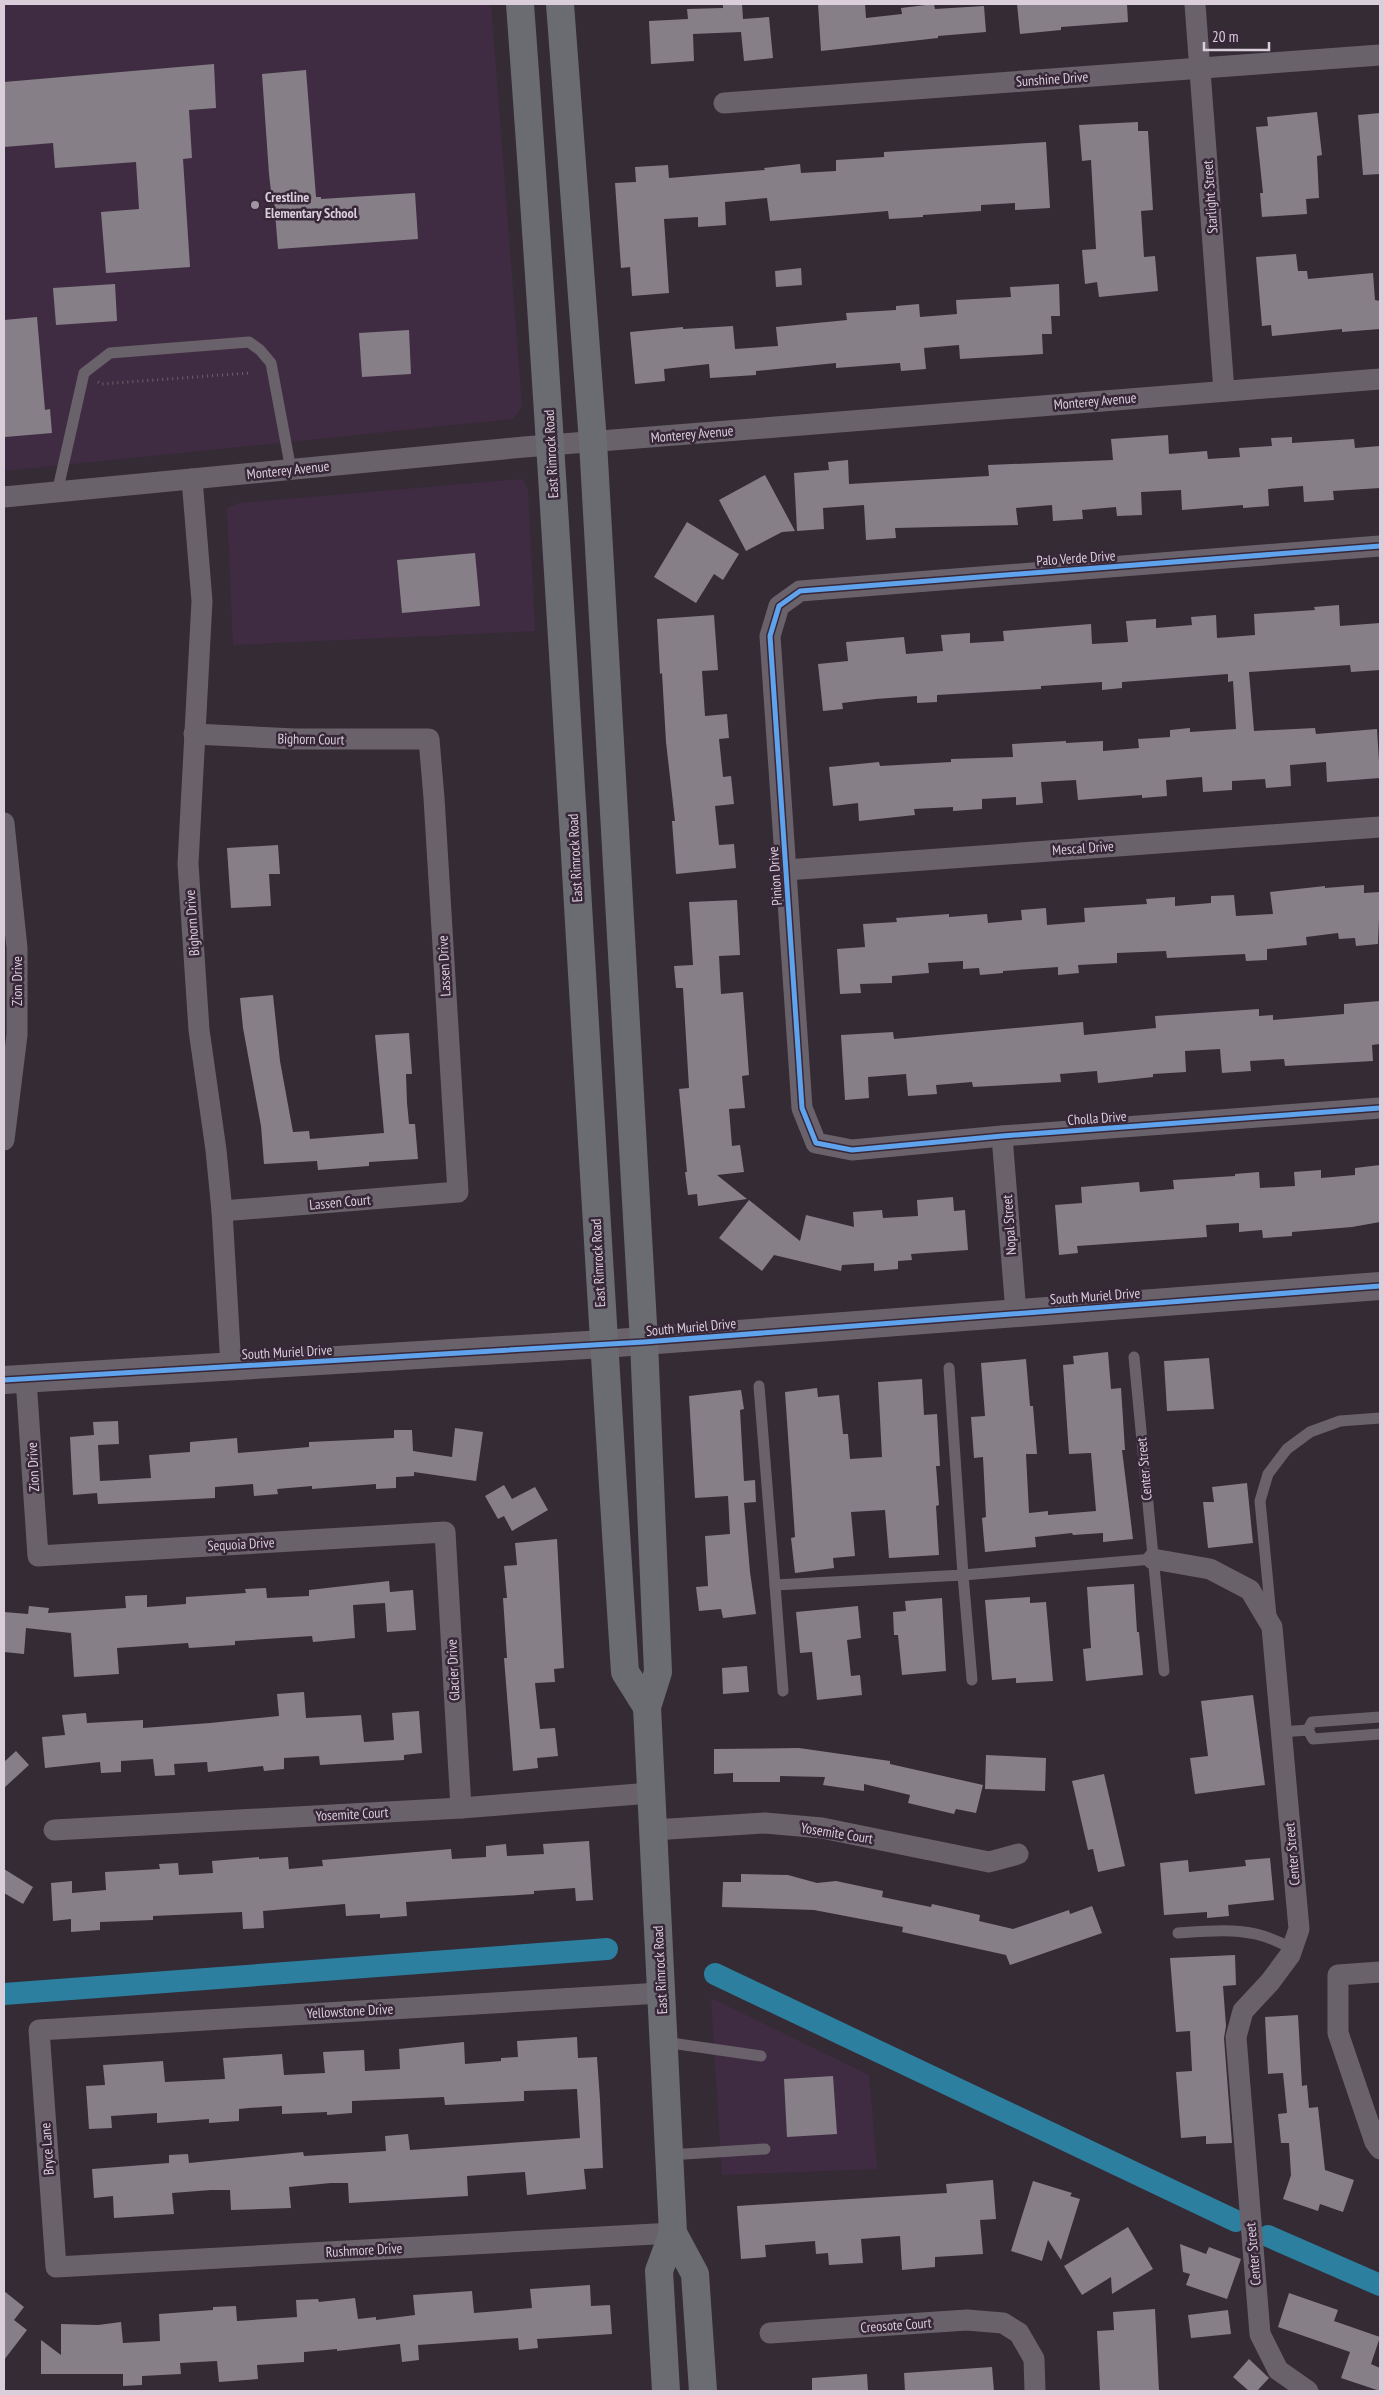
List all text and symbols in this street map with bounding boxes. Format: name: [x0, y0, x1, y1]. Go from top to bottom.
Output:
scale bar: [1204, 20, 1269, 52]
text: 20 m: [1212, 27, 1238, 46]
street label: Sunshine Drive: [1015, 67, 1089, 91]
street label: Starlight Street: [1198, 160, 1222, 234]
place label: Crestline Elementary School: [265, 188, 358, 222]
marker: Crestline Elementary School: [249, 199, 261, 211]
street label: Monterey Avenue: [1053, 388, 1137, 414]
street label: East Rimrock Road: [540, 409, 562, 499]
street label: Monterey Avenue: [650, 421, 734, 447]
street label: Monterey Avenue: [246, 457, 330, 483]
street label: Palo Verde Drive: [1036, 546, 1116, 570]
street label: Bighorn Court: [277, 729, 345, 749]
street label: East Rimrock Road: [564, 813, 586, 903]
street label: Mescal Drive: [1052, 837, 1115, 859]
street label: Pinion Drive: [764, 846, 786, 906]
street label: Bighorn Drive: [181, 889, 203, 957]
street label: Lassen Drive: [433, 935, 455, 997]
street label: Zion Drive: [8, 956, 26, 1006]
street label: Cholla Drive: [1067, 1107, 1127, 1129]
street label: Lassen Court: [308, 1190, 372, 1214]
street label: Nopal Street: [998, 1194, 1020, 1256]
street label: East Rimrock Road: [587, 1218, 609, 1308]
street label: South Muriel Drive: [1049, 1284, 1141, 1308]
street label: South Muriel Drive: [645, 1314, 737, 1340]
street label: South Muriel Drive: [241, 1341, 333, 1363]
street label: Center Street: [1132, 1437, 1156, 1501]
street label: Zion Drive: [23, 1441, 43, 1492]
street label: Sequoia Drive: [207, 1533, 275, 1555]
street label: Glacier Drive: [442, 1638, 464, 1701]
street label: Yosemite Court: [315, 1803, 389, 1825]
street label: Yosemite Court: [800, 1818, 874, 1848]
street label: Center Street: [1280, 1822, 1304, 1886]
street label: East Rimrock Road: [649, 1925, 671, 2015]
street label: Yellowstone Drive: [306, 2000, 394, 2022]
street label: Bryce Lane: [36, 2122, 58, 2176]
street label: Center Street: [1241, 2222, 1265, 2286]
street label: Rushmore Drive: [325, 2239, 403, 2261]
street label: Creosote Court: [860, 2314, 932, 2336]

